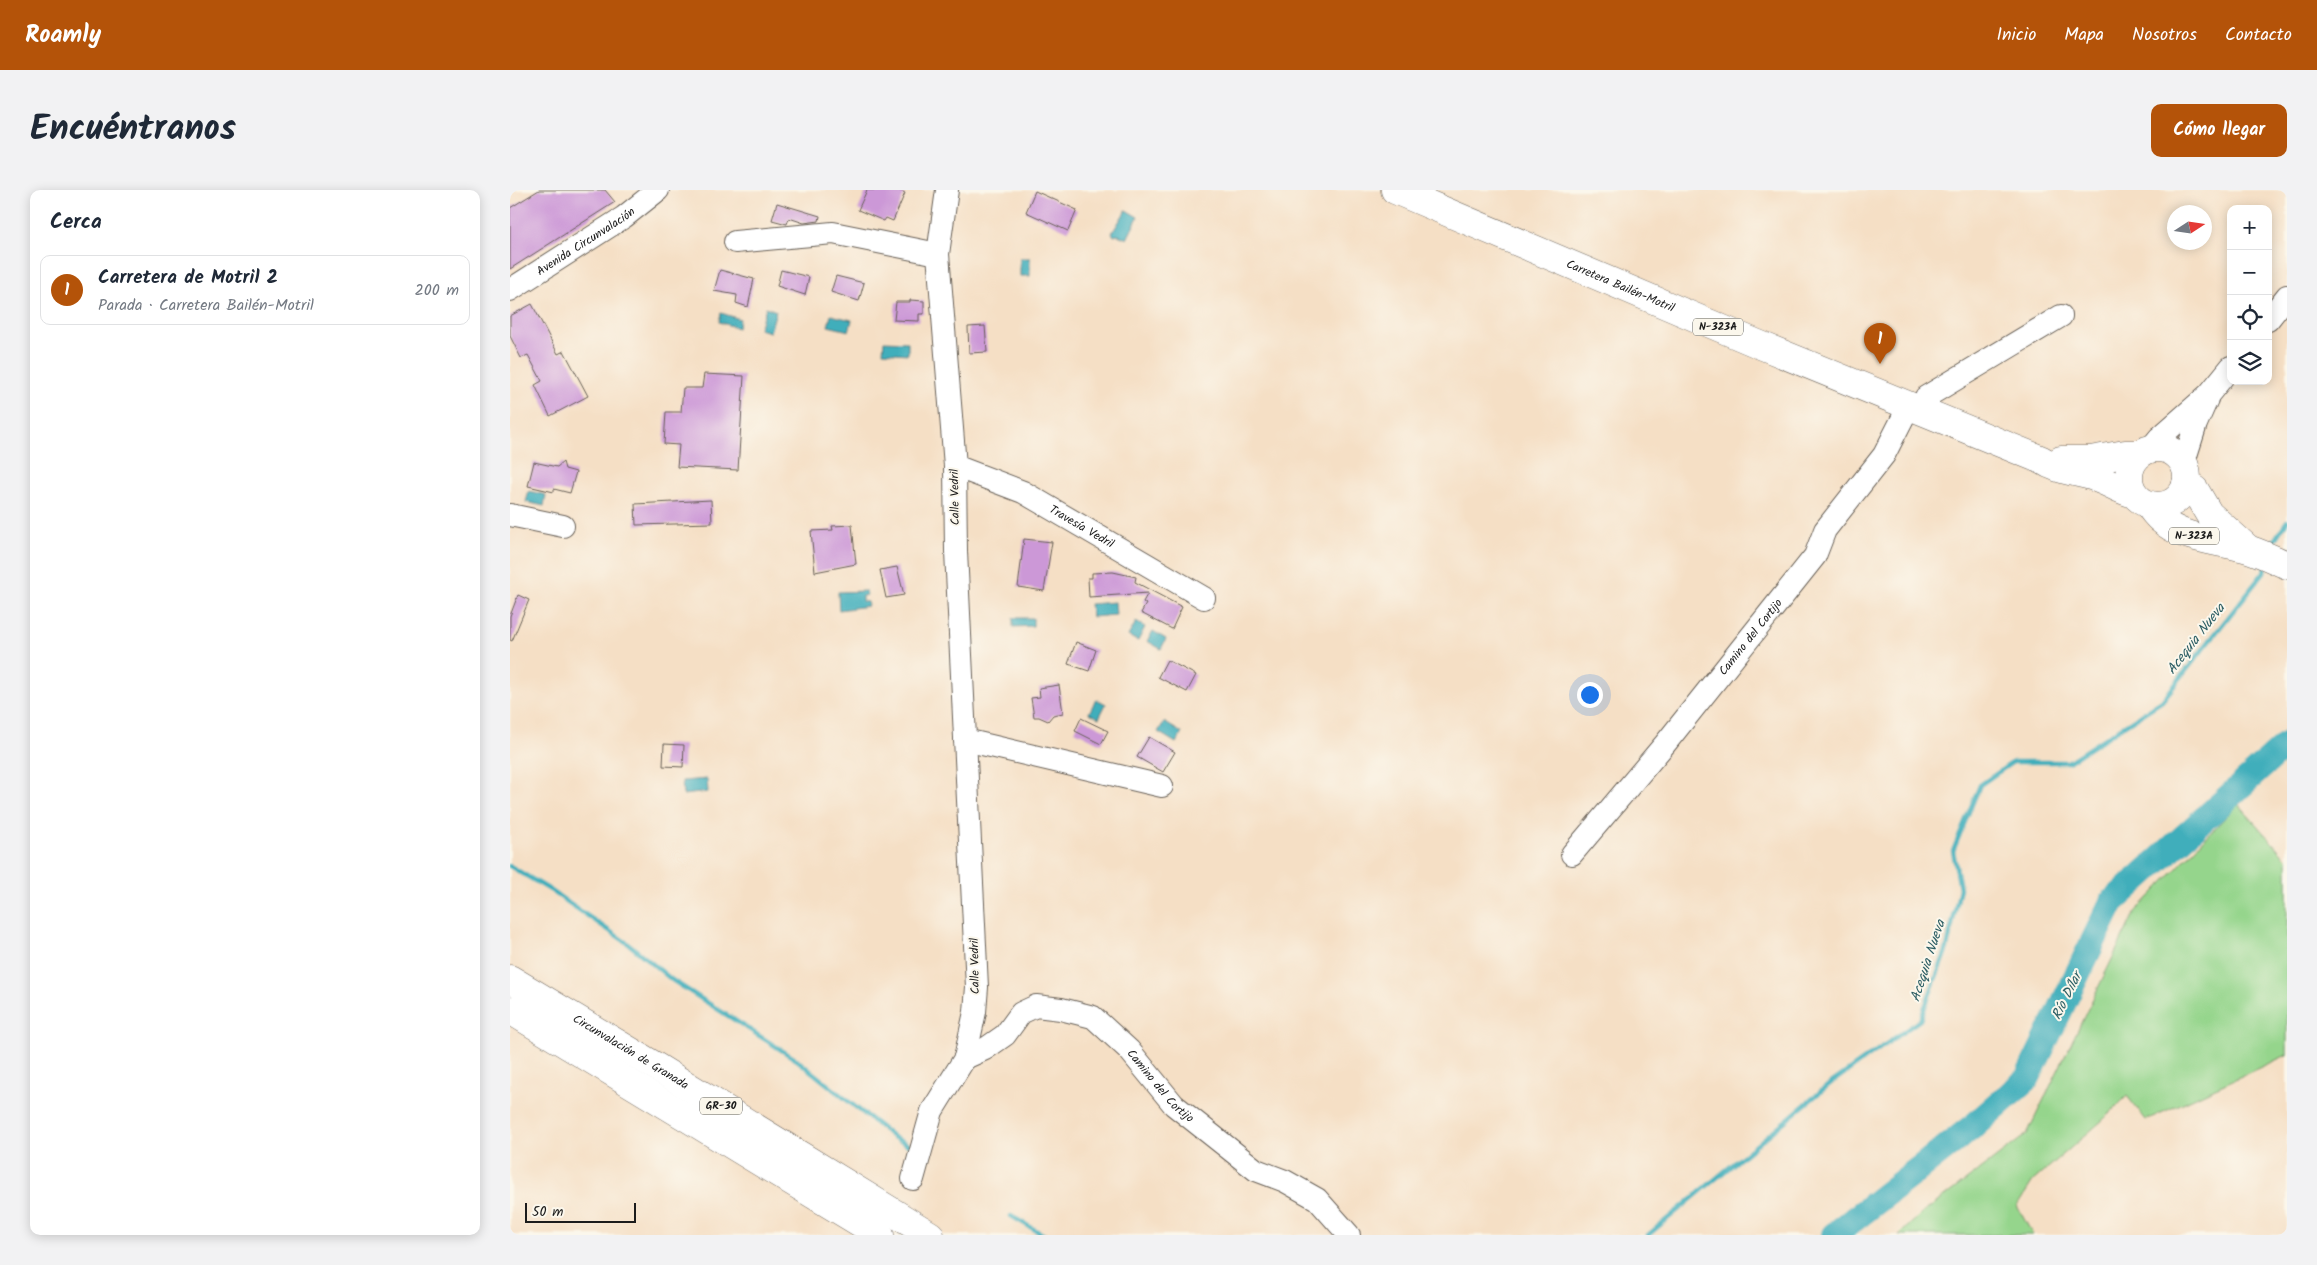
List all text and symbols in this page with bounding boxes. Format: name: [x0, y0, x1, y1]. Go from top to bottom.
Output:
text: Roamly: [25, 16, 101, 55]
text: Inicio: [1996, 21, 2036, 50]
text: Mapa: [2064, 21, 2104, 50]
text: Nosotros: [2132, 21, 2197, 50]
text: Contacto: [2225, 21, 2292, 50]
text: Encuéntranos: [30, 102, 236, 158]
button: Cómo llegar: [2151, 104, 2287, 157]
street label: Avenida Circunvalación: [532, 202, 639, 280]
north arrow: [2167, 205, 2212, 250]
map controls: [2227, 205, 2272, 385]
button: +: [2227, 205, 2272, 250]
text: Cerca: [50, 206, 102, 239]
button: −: [2227, 250, 2272, 295]
street label: Carretera Bailén-Motril: [1563, 254, 1678, 317]
text: Carretera de Motril 2: [98, 263, 278, 293]
text: 1: [65, 278, 69, 303]
text: 200 m: [415, 278, 459, 303]
text: Parada · Carretera Bailén-Motril: [98, 293, 314, 318]
button: locate: [2227, 295, 2272, 340]
road number: N-323A: [1693, 318, 1743, 336]
pin: 1: [1864, 323, 1896, 364]
button: layers: [2227, 340, 2272, 385]
street label: Calle Vedril: [945, 469, 965, 525]
street label: Travesía Vedril: [1046, 500, 1118, 553]
road number: N-323A: [2169, 528, 2219, 544]
street label: Camino del Cortijo: [1714, 594, 1787, 680]
water label: Acequia Nueva: [2161, 598, 2232, 679]
your location: [1577, 682, 1603, 708]
water label: Acequia Nueva: [1904, 916, 1952, 1005]
street label: Calle Vedril: [965, 938, 985, 994]
water label: Río Dílar: [2046, 965, 2089, 1024]
street label: Circunvalación de Granada: [569, 1009, 693, 1094]
street label: Camino del Cortijo: [1122, 1045, 1198, 1127]
road number: GR-30: [700, 1098, 742, 1114]
scale bar: [525, 1200, 636, 1223]
text: 50 m: [532, 1201, 563, 1223]

